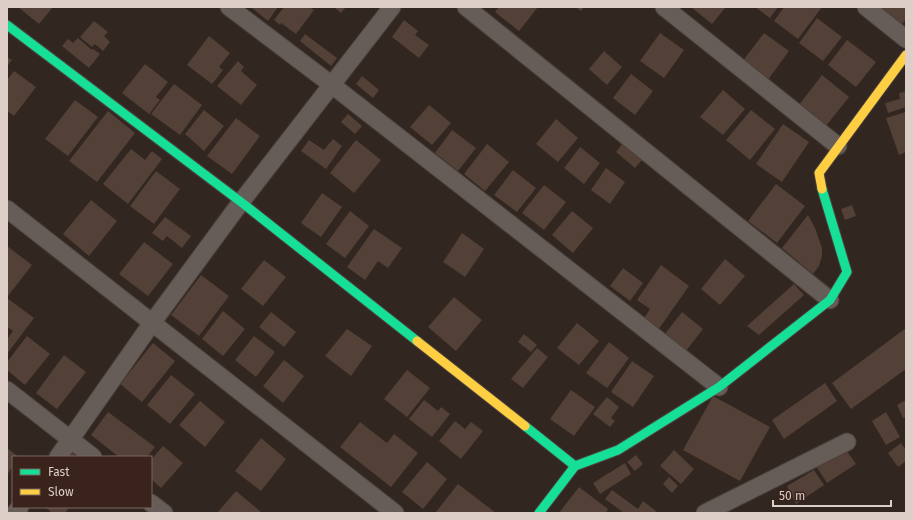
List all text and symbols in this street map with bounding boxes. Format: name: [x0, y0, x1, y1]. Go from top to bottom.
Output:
legend: [12, 456, 152, 508]
text: Fast: [48, 465, 70, 479]
scale bar: [773, 482, 891, 508]
text: Slow: [48, 485, 74, 499]
text: 50 m: [779, 489, 805, 503]

